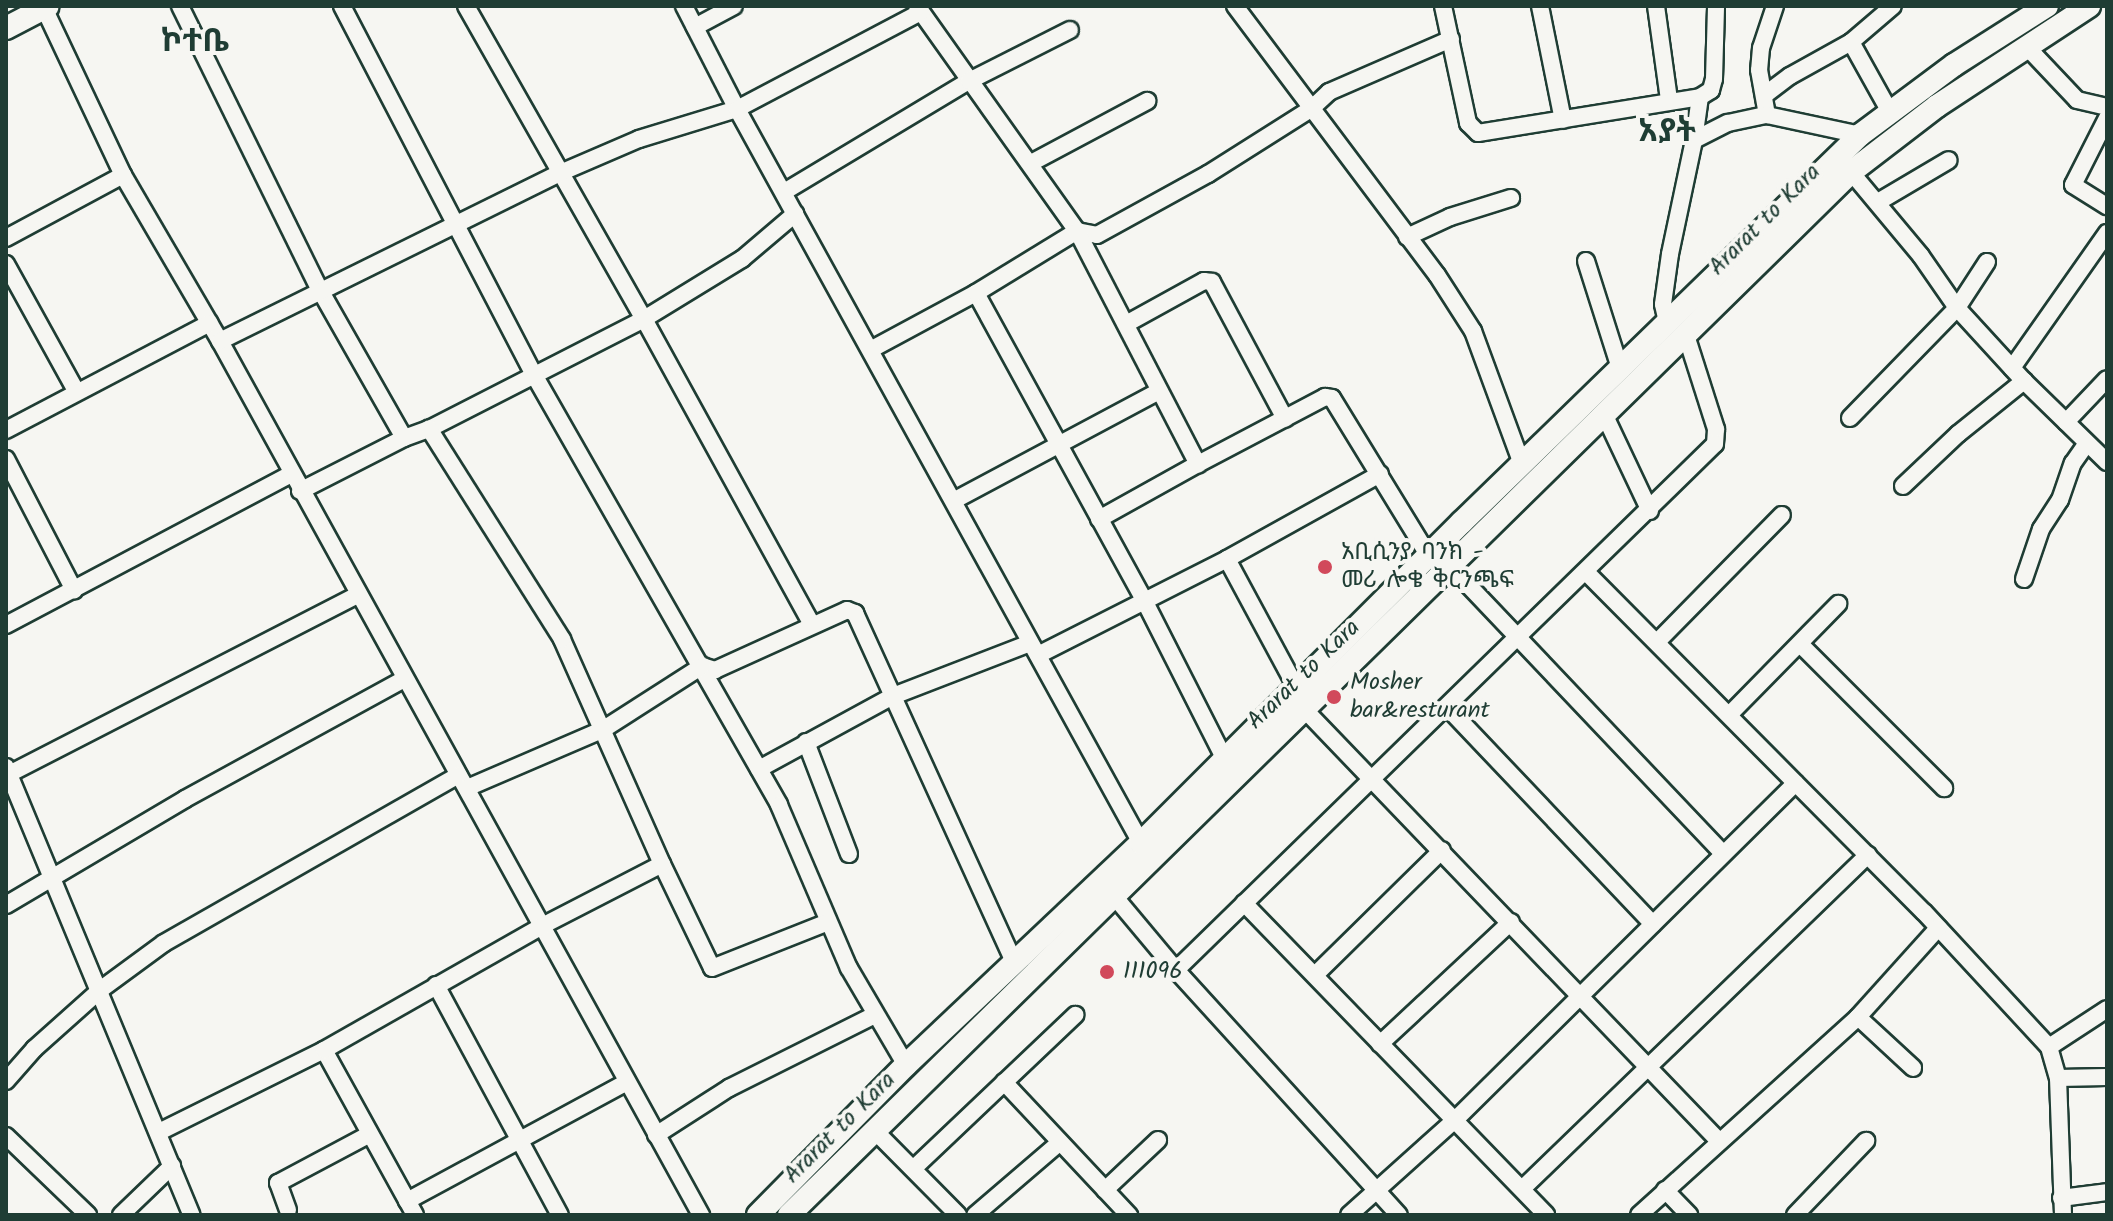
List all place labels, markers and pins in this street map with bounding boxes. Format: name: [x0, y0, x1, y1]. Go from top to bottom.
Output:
place label: አቢሲንያ ባንክ - መሪ ሎቄ ቅርንጫፍ: [1341, 539, 1514, 595]
marker: አቢሲንያ ባንክ - መሪ ሎቄ ቅርንጫፍ: [1316, 558, 1334, 576]
place label: Mosher bar&resturant: [1350, 669, 1490, 725]
marker: Mosher bar&resturant: [1325, 688, 1343, 706]
place label: 111096: [1123, 958, 1183, 986]
marker: 111096: [1098, 963, 1116, 981]

